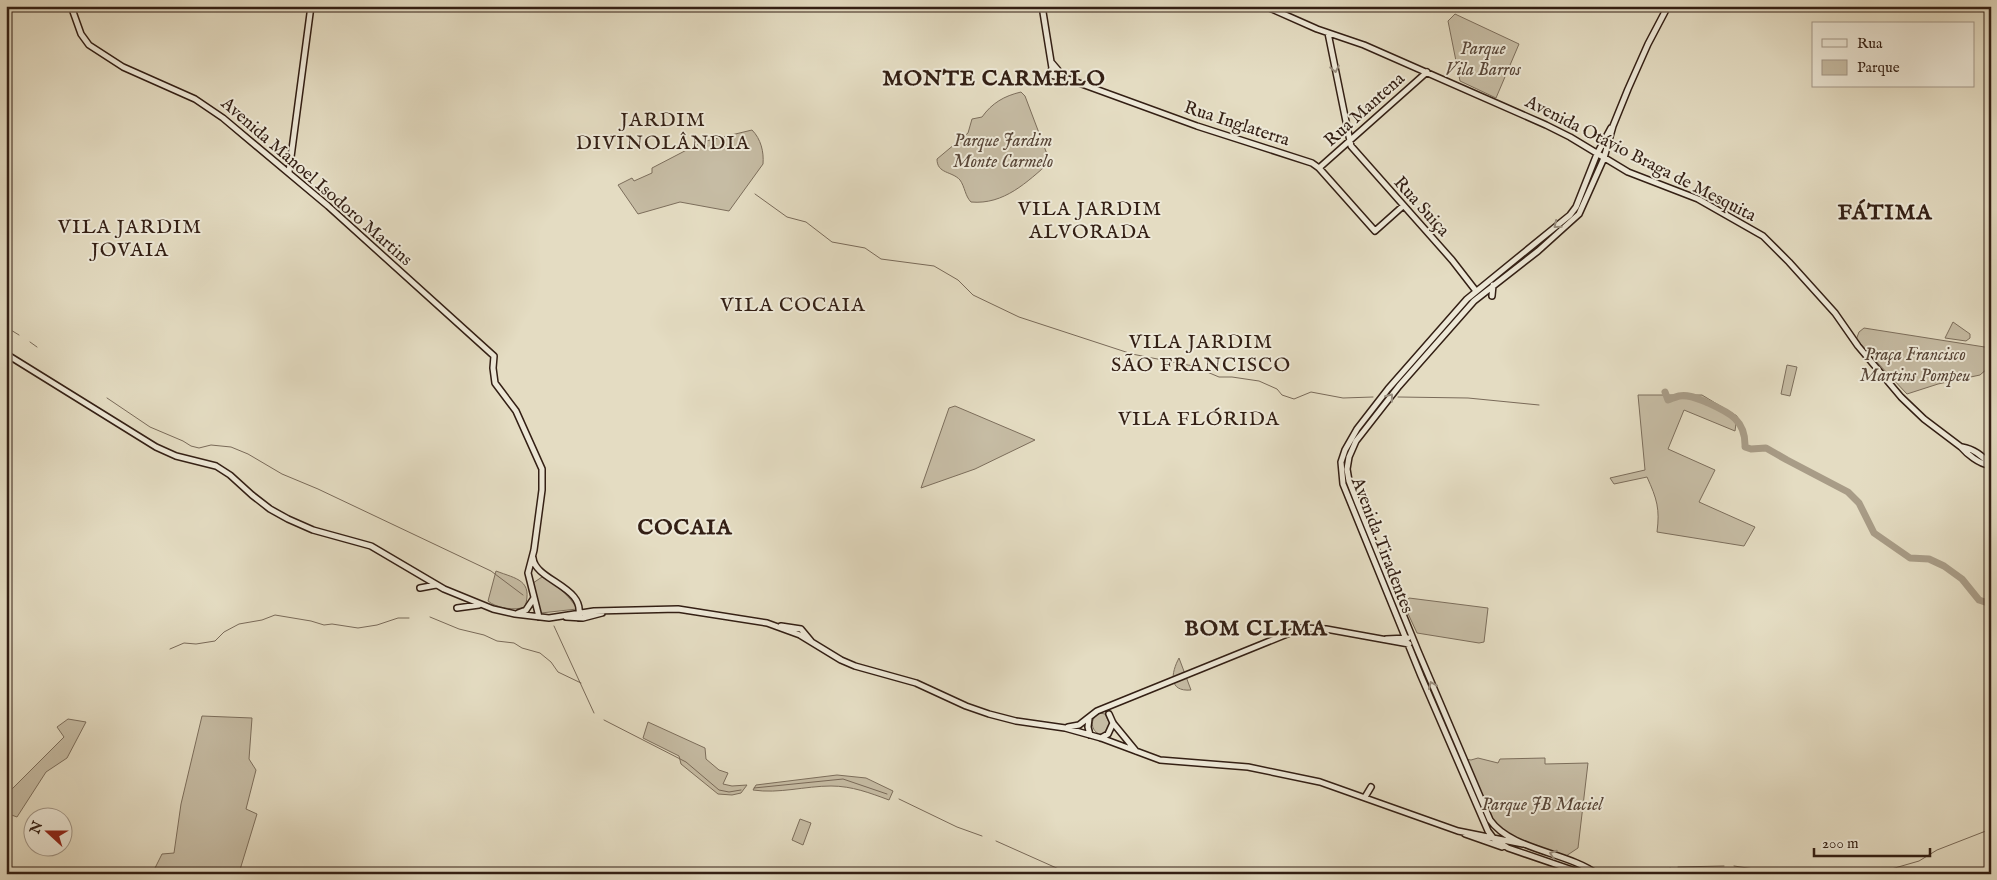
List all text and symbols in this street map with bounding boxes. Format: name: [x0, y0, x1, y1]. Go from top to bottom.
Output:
legend: [1812, 22, 1974, 88]
text: Rua: [1857, 34, 1883, 53]
park label: Parque Vila Barros: [1445, 38, 1522, 82]
text: Parque: [1857, 58, 1900, 77]
district label: MONTE CARMELO: [882, 65, 1106, 93]
one-way arrow: [1329, 65, 1339, 74]
street label: Rua Mantena: [1320, 68, 1410, 152]
street label: Avenida Otávio Braga de Mesquita: [1520, 90, 1760, 228]
street label: Avenida Manoel Isodoro Martins: [215, 92, 416, 272]
street label: Rua Inglaterra: [1181, 97, 1293, 152]
district label: JARDIM DIVINOLÂNDIA: [576, 108, 750, 156]
park label: Parque Jardim Monte Carmelo: [953, 130, 1053, 174]
street label: Rua Suiça: [1388, 172, 1454, 242]
district label: VILA JARDIM ALVORADA: [1017, 197, 1162, 245]
district label: FÁTIMA: [1838, 199, 1932, 227]
district label: VILA JARDIM JOVAIA: [57, 215, 202, 263]
one-way arrow: [1554, 220, 1563, 228]
district label: VILA COCAIA: [719, 293, 866, 318]
district label: VILA JARDIM SÃO FRANCISCO: [1111, 330, 1291, 378]
park label: Praça Francisco Martins Pompeu: [1859, 344, 1971, 388]
one-way arrow: [1385, 393, 1394, 402]
district label: VILA FLÓRIDA: [1117, 407, 1280, 432]
street label: Avenida Tiradentes: [1345, 473, 1418, 617]
district label: COCAIA: [638, 514, 733, 542]
district label: BOM CLIMA: [1184, 615, 1328, 643]
one-way arrow: [1428, 681, 1439, 690]
park label: Parque JB Maciel: [1482, 794, 1604, 817]
north arrow: [22, 808, 72, 858]
text: N: [26, 819, 47, 838]
scale bar: [1814, 825, 1931, 857]
text: 200 m: [1822, 834, 1859, 853]
one-way arrow: [1549, 850, 1558, 860]

